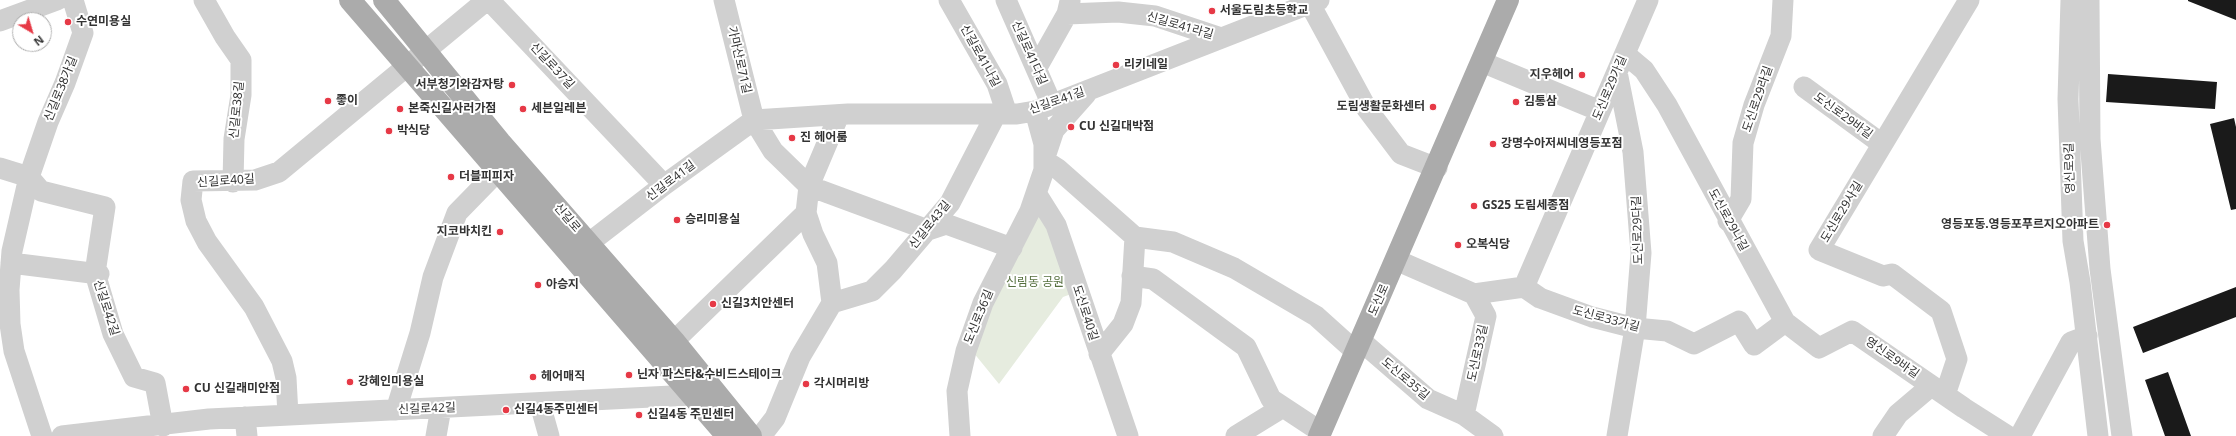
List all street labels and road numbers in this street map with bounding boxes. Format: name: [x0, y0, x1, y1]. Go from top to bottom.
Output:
street label: 신길로41라길: [1145, 10, 1215, 42]
street label: 신길로41다길: [1008, 19, 1050, 87]
street label: 신길로41나길: [957, 22, 1003, 90]
street label: 가마산로71길: [724, 25, 754, 95]
street label: 신길로37길: [527, 40, 577, 92]
street label: 도신로29가길: [1590, 53, 1630, 123]
street label: 신길로38가길: [41, 54, 81, 124]
street label: 도신로29라길: [1740, 64, 1776, 134]
street label: 신길로38길: [227, 80, 247, 140]
street label: 신길로41길: [1027, 85, 1087, 117]
street label: 도신로29바길: [1811, 90, 1875, 142]
street label: 영신로9길: [2062, 142, 2078, 194]
street label: 신길로41길: [644, 158, 698, 204]
street label: 신길로40길: [197, 172, 255, 190]
street label: 도신로29사길: [1818, 179, 1866, 245]
street label: 도신로29나길: [1705, 186, 1751, 254]
street label: 도신로29다길: [1630, 195, 1646, 265]
street label: 신길로43길: [906, 198, 954, 252]
street label: 신길로: [551, 201, 583, 235]
street label: 신길로42길: [90, 278, 122, 338]
street label: 도신로: [1366, 282, 1392, 318]
street label: 도신로40길: [1069, 283, 1101, 343]
street label: 도신로36길: [961, 287, 997, 347]
street label: 도신로33가길: [1571, 303, 1641, 335]
street label: 도신로33길: [1465, 323, 1491, 383]
street label: 영신로9바길: [1862, 334, 1922, 382]
street label: 도신로35길: [1378, 355, 1432, 403]
street label: 신길로42길: [398, 401, 456, 417]

